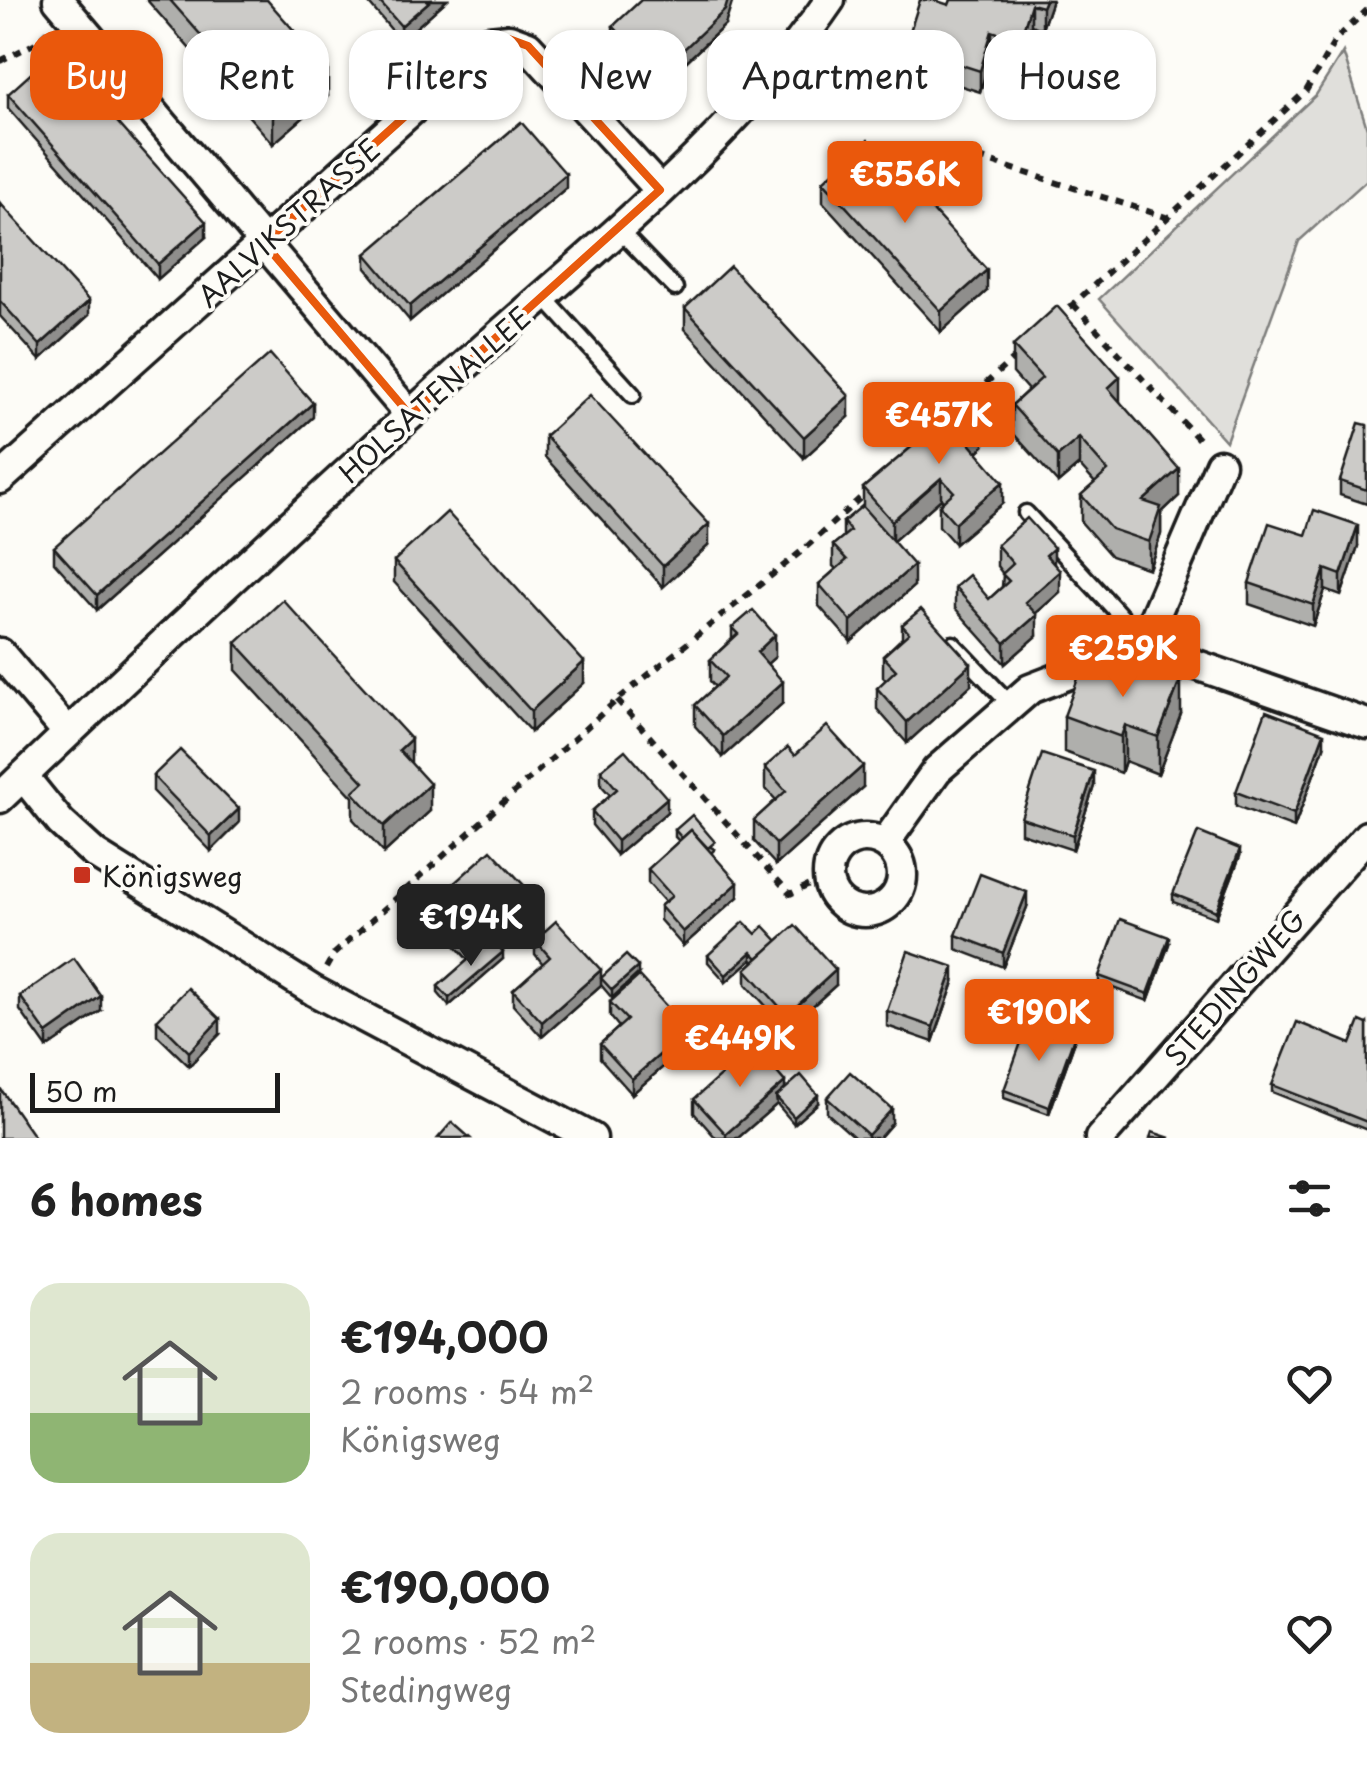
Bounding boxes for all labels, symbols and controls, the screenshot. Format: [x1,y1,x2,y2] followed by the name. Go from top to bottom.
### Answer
[30,30,163,120] chip: Buy
[183,30,329,120] chip: Rent
[349,30,523,120] chip: Filters
[543,30,687,120] chip: New
[707,30,964,120] chip: Apartment
[984,30,1156,120] chip: House
[187,128,389,316] street label: AALVIKSTRASSE
[835,141,975,226] pin: €556K
[849,149,961,197] text: €556K
[328,296,540,492] street label: HOLSATENALLEE
[869,382,1009,467] pin: €457K
[885,390,993,438] text: €457K
[1053,615,1193,700] pin: €259K
[1068,623,1178,671] text: €259K
[102,854,243,897] place label: Königsweg
[71,864,93,886] marker: Königsweg
[401,884,541,969] pin: €194K
[419,892,523,940] text: €194K
[1153,899,1315,1075] street label: STEDINGWEG
[969,979,1109,1064] pin: €190K
[987,987,1091,1035] text: €190K
[670,1005,810,1090] pin: €449K
[684,1013,796,1061] text: €449K
[30,1068,280,1112] scale bar
[45,1069,118,1112] text: 50 m
[30,1167,203,1230] text: 6 homes
[1282,1171,1337,1226] icon: filters
[340,1304,549,1367] text: €194,000
[110,1323,230,1443] icon: home
[1282,1356,1337,1411] icon: heart
[340,1367,594,1415] text: 2 rooms · 54 m²
[340,1415,501,1463] text: Königsweg
[340,1554,550,1617] text: €190,000
[110,1573,230,1693] icon: home
[1282,1606,1337,1661] icon: heart
[340,1617,596,1665] text: 2 rooms · 52 m²
[340,1665,512,1713] text: Stedingweg

